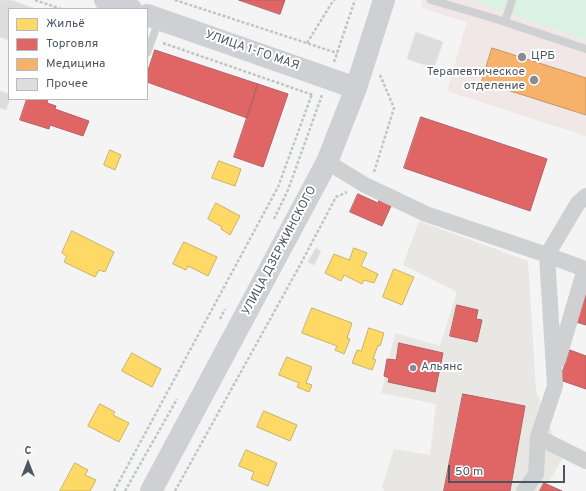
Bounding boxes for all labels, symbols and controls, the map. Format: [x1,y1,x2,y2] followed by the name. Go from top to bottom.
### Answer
[8,8,148,100] legend
[46,16,85,32] text: Жильё
[203,28,301,74] street label: УЛИЦА 1-ГО МАЯ
[46,36,98,52] text: Торговля
[531,50,555,64] place label: ЦРБ
[516,51,528,63] marker: ЦРБ
[46,56,105,72] text: Медицина
[427,66,525,94] place label: Терапевтическое отделение
[528,74,540,86] marker: Терапевтическое отделение
[46,76,88,92] text: Прочее
[240,184,320,318] street label: УЛИЦА ДЗЕРЖИНСКОГО
[421,361,463,375] place label: Альянс
[408,363,418,373] marker: Альянс
[8,443,48,483] north arrow
[24,444,32,458] text: С
[450,457,567,483] scale bar
[455,464,483,480] text: 50 m

